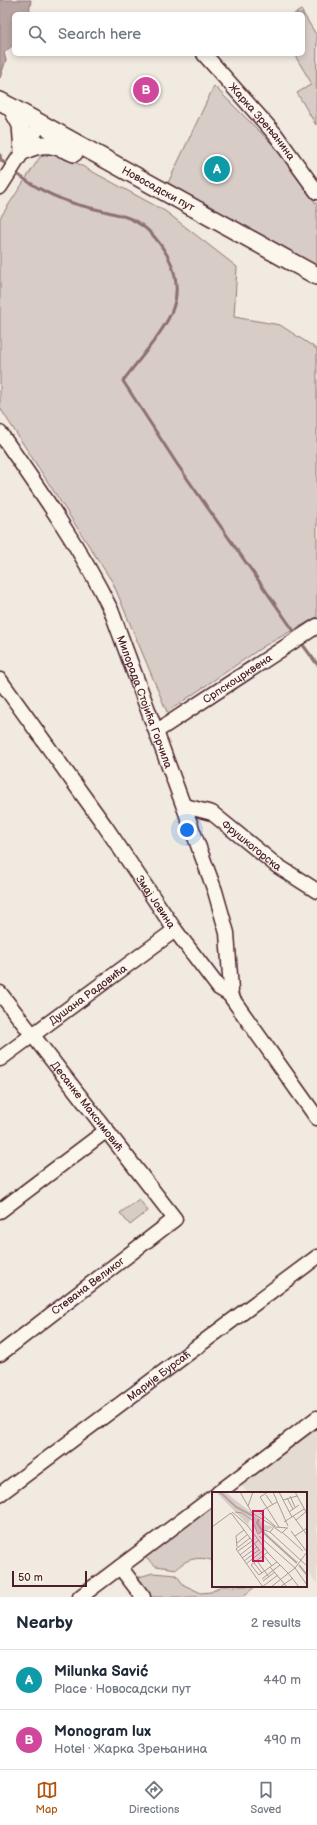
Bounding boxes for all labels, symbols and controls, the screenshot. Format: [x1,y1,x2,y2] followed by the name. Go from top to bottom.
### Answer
[12,12,305,56] search box
[26,23,48,45] icon: search
[58,25,141,44] text: Search here
[133,75,159,105] pin: B
[226,80,298,163] street label: Жарка Зрењанина
[204,154,230,184] pin: A
[120,163,197,214] street label: Новосадски пут
[114,634,176,770] street label: Милорада Стојића Горчила
[200,651,275,706] street label: Српскоцрквена
[219,817,284,874] street label: Фрушкогорска
[177,820,197,840] your location
[133,873,179,931] street label: Змај Јовина
[46,961,130,1027] street label: Душана Радовића
[49,1058,127,1154] street label: Десанке Максимовић
[49,1254,128,1318] street label: Стевана Великог
[124,1347,193,1403] street label: Марије Бурсаћ
[212,1492,307,1587] inset map
[12,1569,87,1588] scale bar
[18,1571,43,1584] text: 50 m
[16,1613,73,1633] text: Nearby
[251,1615,301,1631] text: 2 results
[54,1662,148,1681] text: Milunka Savić
[25,1672,33,1688] text: A
[263,1672,301,1688] text: 440 m
[54,1681,191,1697] text: Place · Новосадски пут
[54,1722,151,1741] text: Monogram lux
[24,1732,34,1748] text: B
[264,1732,301,1748] text: 490 m
[54,1741,207,1757] text: Hotel · Жарка Зрењанина
[36,1779,58,1816] tab: Map
[129,1779,179,1816] tab: Directions
[251,1779,281,1816] tab: Saved

